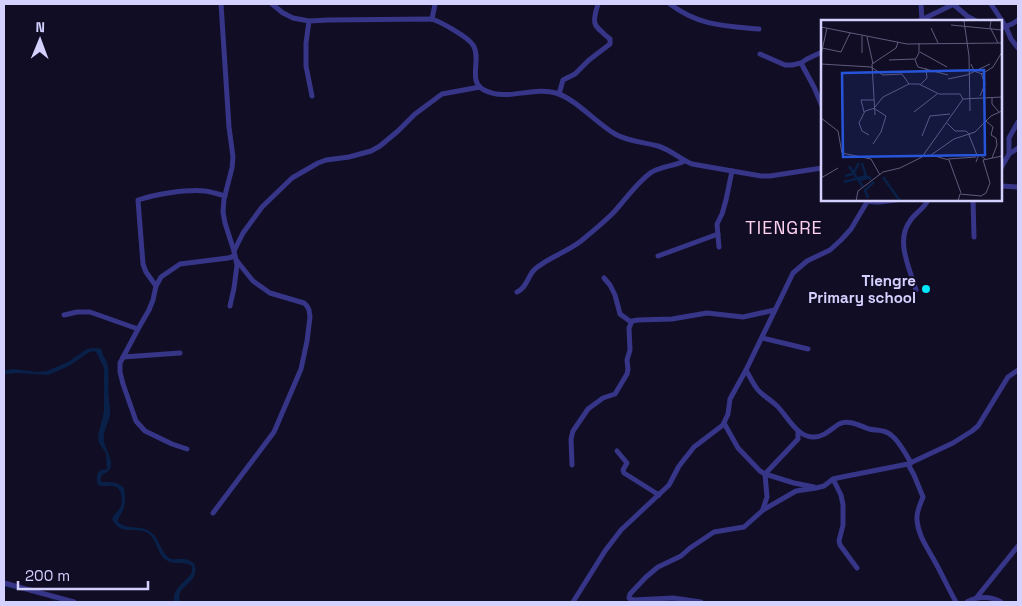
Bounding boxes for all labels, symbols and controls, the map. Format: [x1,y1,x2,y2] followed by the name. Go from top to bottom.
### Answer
[15,15,65,65] north arrow
[35,18,45,36] text: N
[821,20,1002,201] inset map
[745,216,823,239] district label: TIENGRE
[808,271,916,307] place label: Tiengre Primary school
[920,283,932,295] marker: Tiengre Primary school
[18,558,148,590] scale bar
[25,566,70,585] text: 200 m

